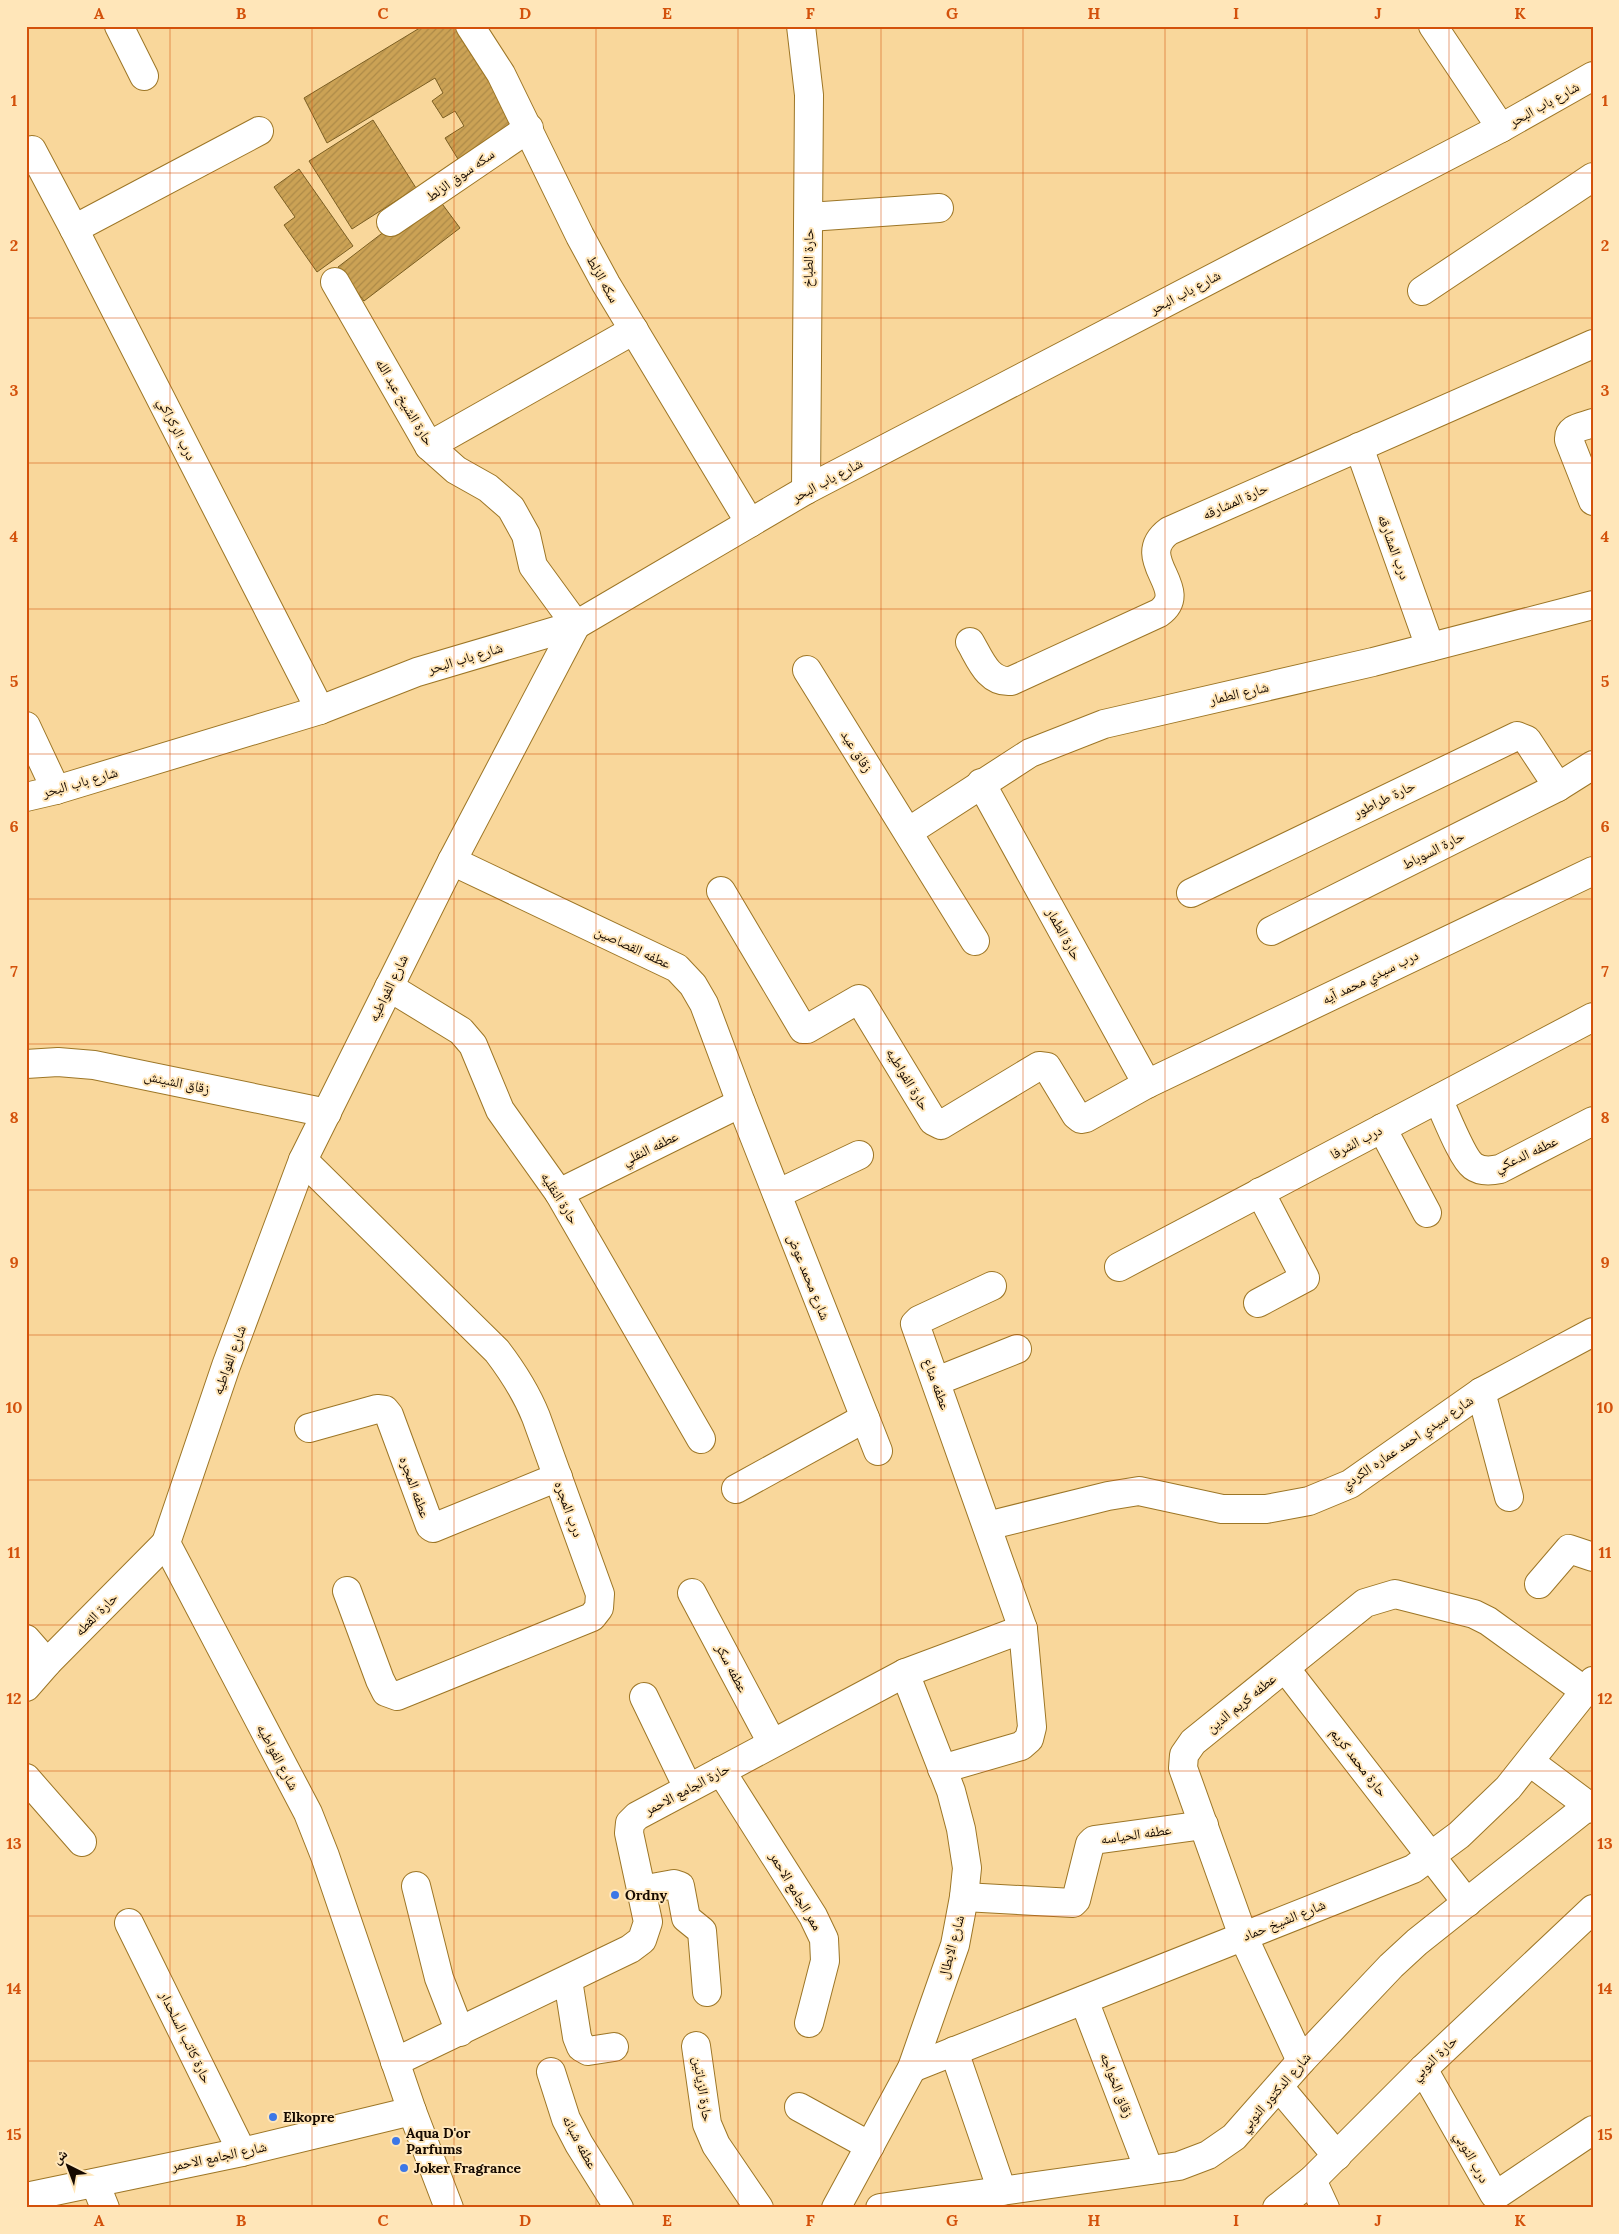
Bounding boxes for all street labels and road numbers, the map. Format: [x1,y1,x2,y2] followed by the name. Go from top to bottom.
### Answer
[1505,77,1583,132] street label: شارع باب البحر
[422,145,498,205] street label: سكه سوق الزلط
[798,228,819,288] street label: حارة الطباخ
[583,252,623,306] street label: سكه الزلط
[1146,266,1224,320] street label: شارع باب البحر
[371,355,438,449] street label: حارة الشيخ عبد الله
[151,395,201,465] street label: درب الركراكي
[788,454,866,508] street label: شارع باب البحر
[1199,479,1271,523] street label: حارة المشارقه
[1374,512,1414,582] street label: درب المشارقه
[424,638,505,679] street label: شارع باب البحر
[1207,677,1271,710] street label: شارع الطمار
[837,727,877,775] street label: زقاق عيد
[39,763,120,803] street label: شارع باب البحر
[1349,776,1418,822] street label: حارة طراطور
[1399,827,1467,873] street label: حارة السوباط
[1042,904,1086,963] street label: حارة الطمار
[592,922,674,972] street label: عطفه القصاصين
[1319,946,1423,1010] street label: درب سيدي محمد آيه
[364,951,413,1025] street label: شارع الفواطيه
[882,1045,934,1113] street label: حارة الفواطيه
[143,1066,211,1098] street label: زقاق الشينش
[1327,1121,1385,1163] street label: درب الشرفا
[619,1127,682,1172] street label: عطفه النقلي
[1492,1132,1561,1179] street label: عطفه الدعكي
[537,1169,583,1227] street label: حارة النقليه
[783,1231,834,1323] street label: شارع محمد عوض
[208,1323,251,1397] street label: شارع الفواطيه
[918,1356,955,1413] street label: عطفه مناع
[1337,1391,1478,1495] street label: شارع سيدي احمد عماره الكردي
[396,1454,434,1520] street label: عطفه المجره
[551,1478,588,1540] street label: درب المجره
[71,1588,122,1639] street label: حارة القطه
[711,1640,752,1695] street label: عطفه سكر
[1202,1669,1280,1737] street label: عطفه كريم الدين
[252,1721,303,1794] street label: شارع الفواطيه
[1326,1724,1392,1801] street label: حارة محمد كريم
[640,1759,733,1820] street label: حارة الجامع الاحمر
[1100,1820,1172,1848] street label: عطفه الحياسه
[764,1848,826,1934] street label: ممر الجامع الاحمر
[1240,1895,1329,1946] street label: شارع الشيخ حماد
[934,1913,969,1981] street label: شارع الابطال
[156,1987,216,2086] street label: حارة كاتب السلحدار
[1407,2031,1463,2086] street label: حارة النوبي
[1235,2048,1317,2137] street label: شارع الدكتور النوبي
[1096,2050,1138,2120] street label: زقاق الخواجه
[689,2055,717,2123] street label: حارة الزياتين
[558,2112,602,2172] street label: عطفه شبانه
[1448,2128,1494,2187] street label: درب النوبي
[169,2137,269,2176] street label: شارع الجامع الاحمر

